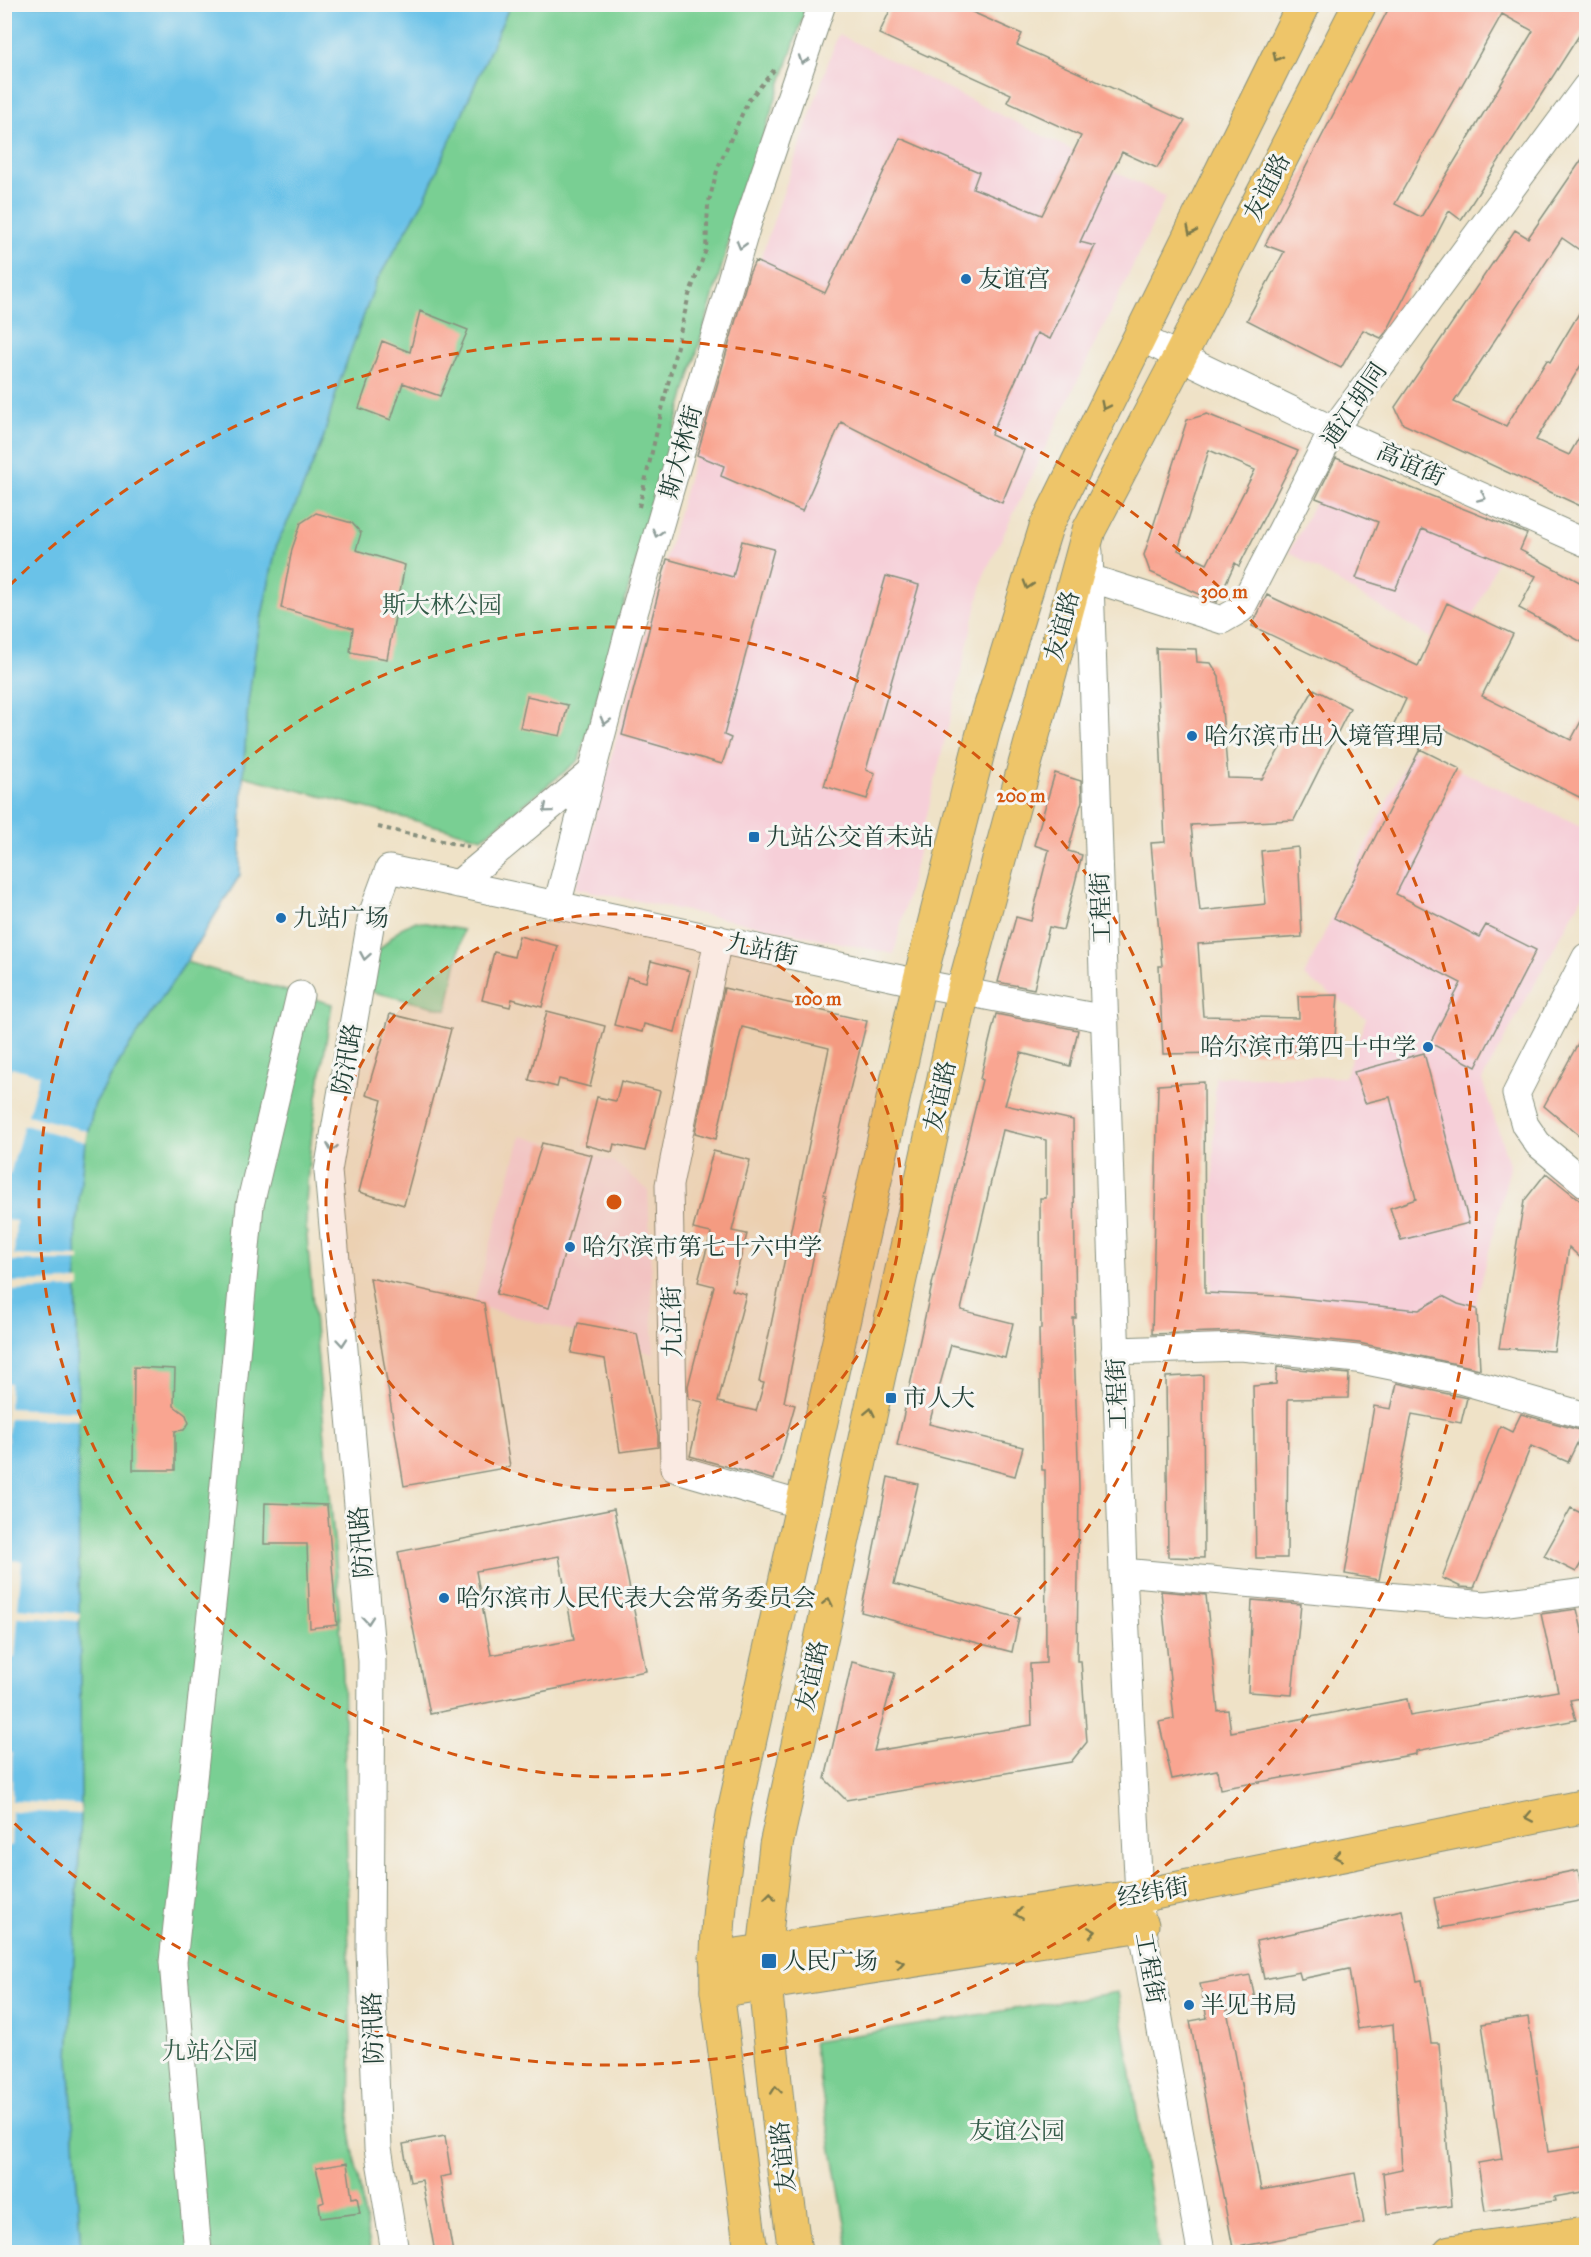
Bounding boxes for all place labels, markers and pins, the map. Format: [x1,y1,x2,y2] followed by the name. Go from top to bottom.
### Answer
[978,264,1050,294] place label: 友谊宫
[959,272,973,286] marker: 友谊宫
[1204,721,1444,751] place label: 哈尔滨市出入境管理局
[1185,729,1199,743] marker: 哈尔滨市出入境管理局
[766,822,934,852] place label: 九站公交首末站
[747,830,761,844] marker: 九站公交首末站
[293,903,389,933] place label: 九站广场
[274,911,288,925] marker: 九站广场
[1200,1032,1416,1062] place label: 哈尔滨市第四十中学
[1421,1040,1435,1054] marker: 哈尔滨市第四十中学
[604,1192,624,1212] centre of rings
[582,1232,822,1262] place label: 哈尔滨市第七十六中学
[563,1240,577,1254] marker: 哈尔滨市第七十六中学
[903,1383,975,1413] place label: 市人大
[884,1391,898,1405] marker: 市人大
[456,1583,816,1613] place label: 哈尔滨市人民代表大会常务委员会
[437,1591,451,1605] marker: 哈尔滨市人民代表大会常务委员会
[782,1946,878,1976] place label: 人民广场
[760,1952,778,1970] marker: 人民广场
[1201,1990,1297,2020] place label: 半见书局
[1182,1998,1196,2012] marker: 半见书局

